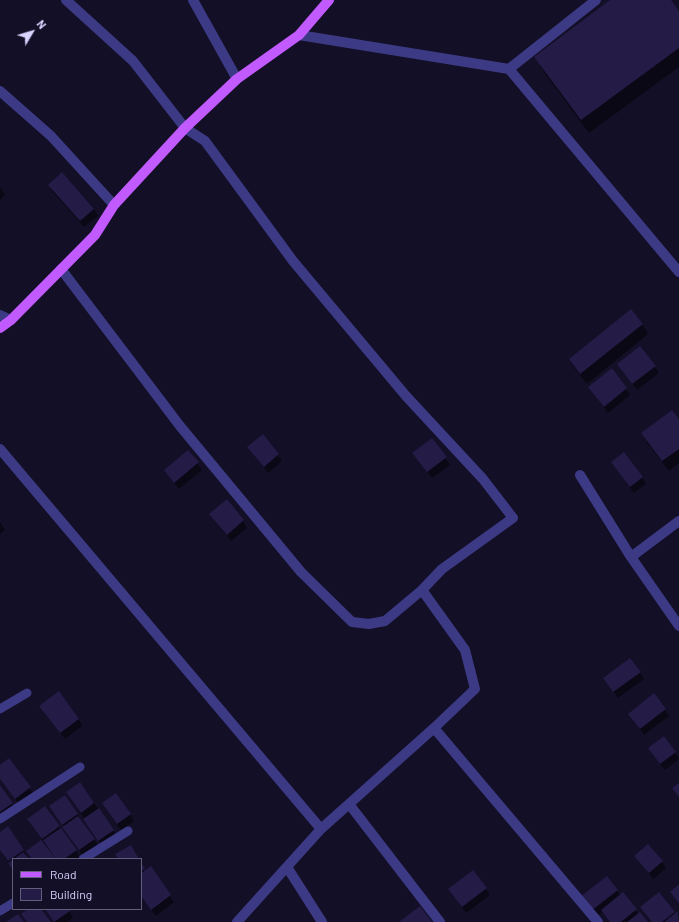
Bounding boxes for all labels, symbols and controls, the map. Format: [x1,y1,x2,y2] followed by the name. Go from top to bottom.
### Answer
[12,12,52,52] north arrow
[34,17,49,31] text: N
[12,858,142,910] legend
[50,867,77,881] text: Road
[50,887,92,901] text: Building

